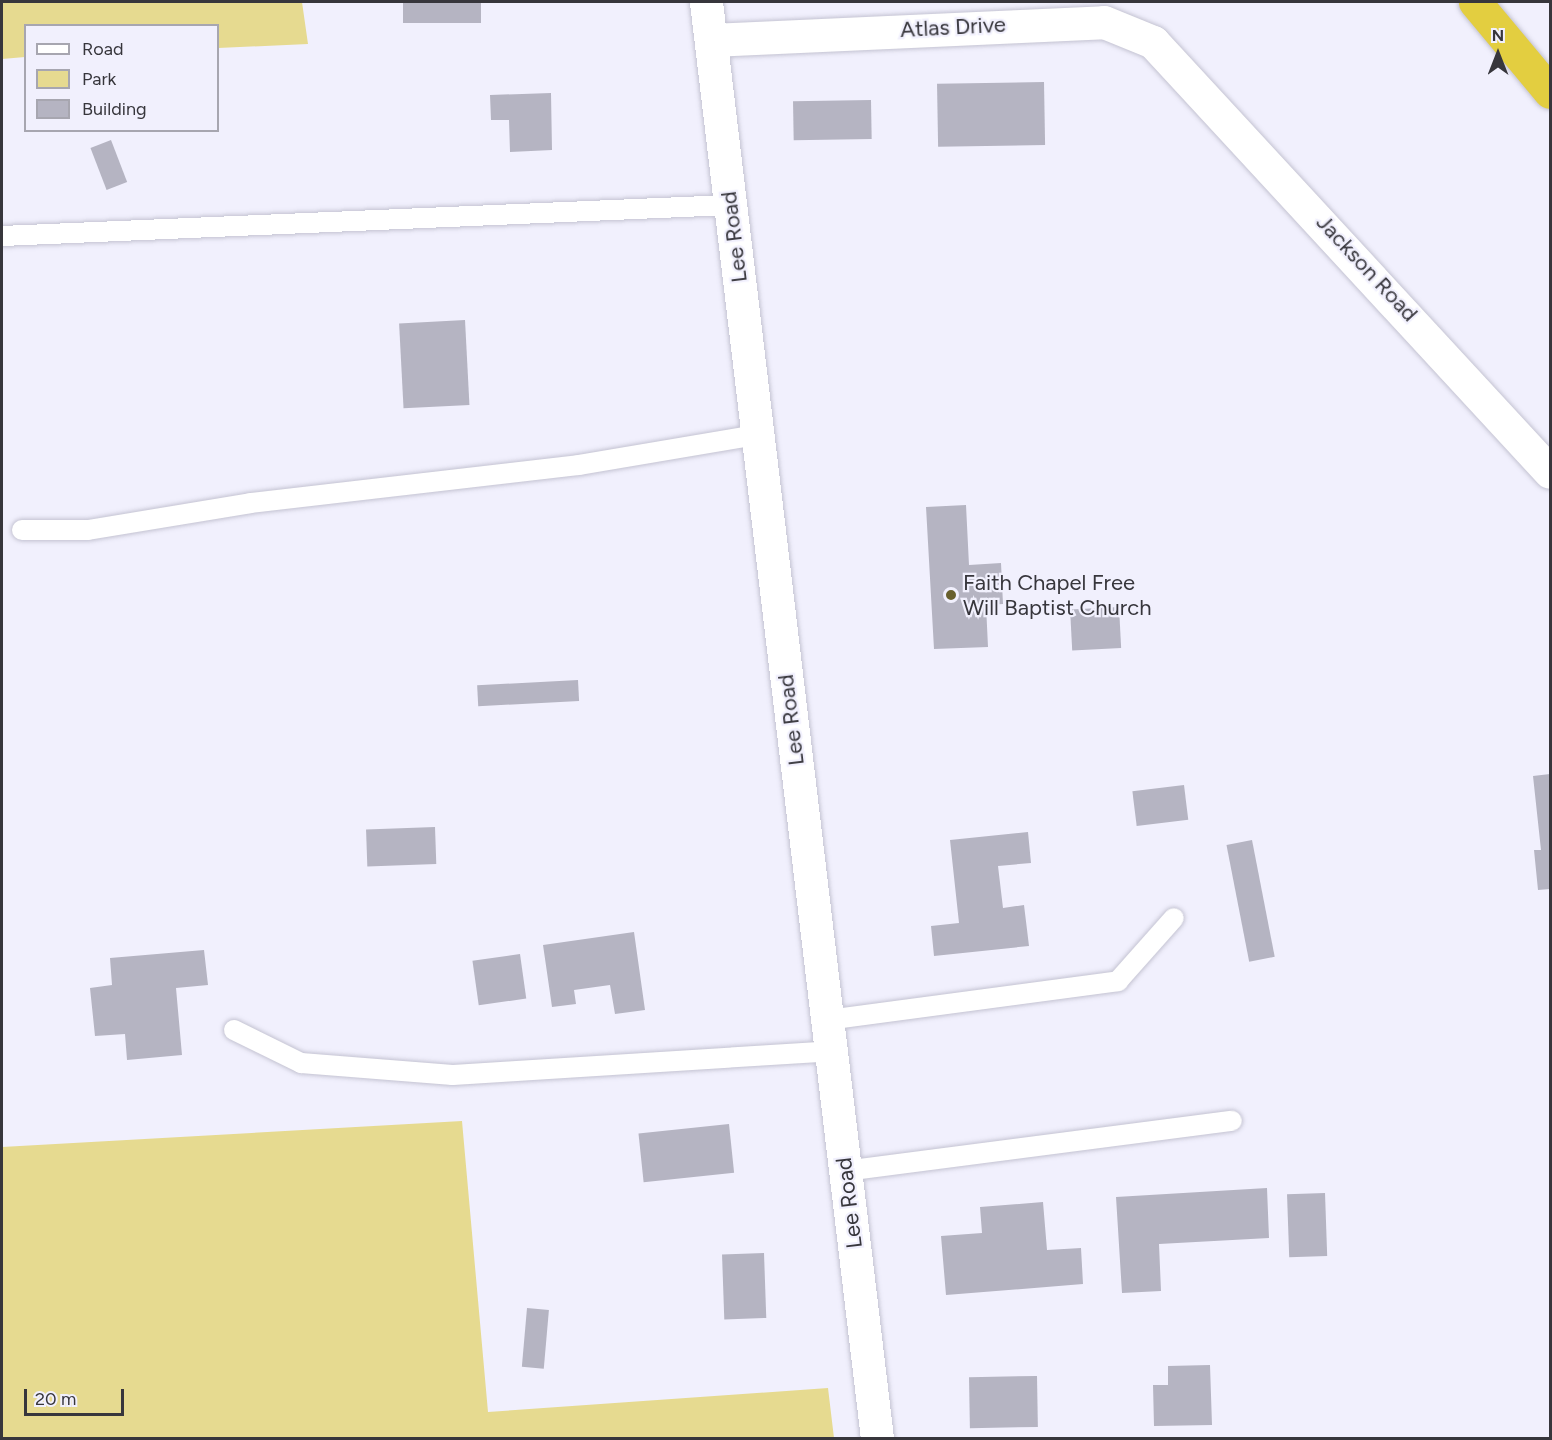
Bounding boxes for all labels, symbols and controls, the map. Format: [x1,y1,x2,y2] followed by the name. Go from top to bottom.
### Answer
[899,11,1007,43] street label: Atlas Drive
[24,24,219,132] legend
[1468,24,1528,84] north arrow
[1492,26,1504,45] text: N
[82,38,123,60] text: Road
[82,68,116,90] text: Park
[82,98,147,120] text: Building
[715,190,753,284] street label: Lee Road
[1311,209,1423,327] street label: Jackson Road
[963,569,1151,620] place label: Faith Chapel Free Will Baptist Church
[944,588,958,602] marker: Faith Chapel Free Will Baptist Church
[772,673,810,767] street label: Lee Road
[830,1156,868,1250] street label: Lee Road
[27,1377,128,1415] scale bar
[35,1388,76,1410] text: 20 m

